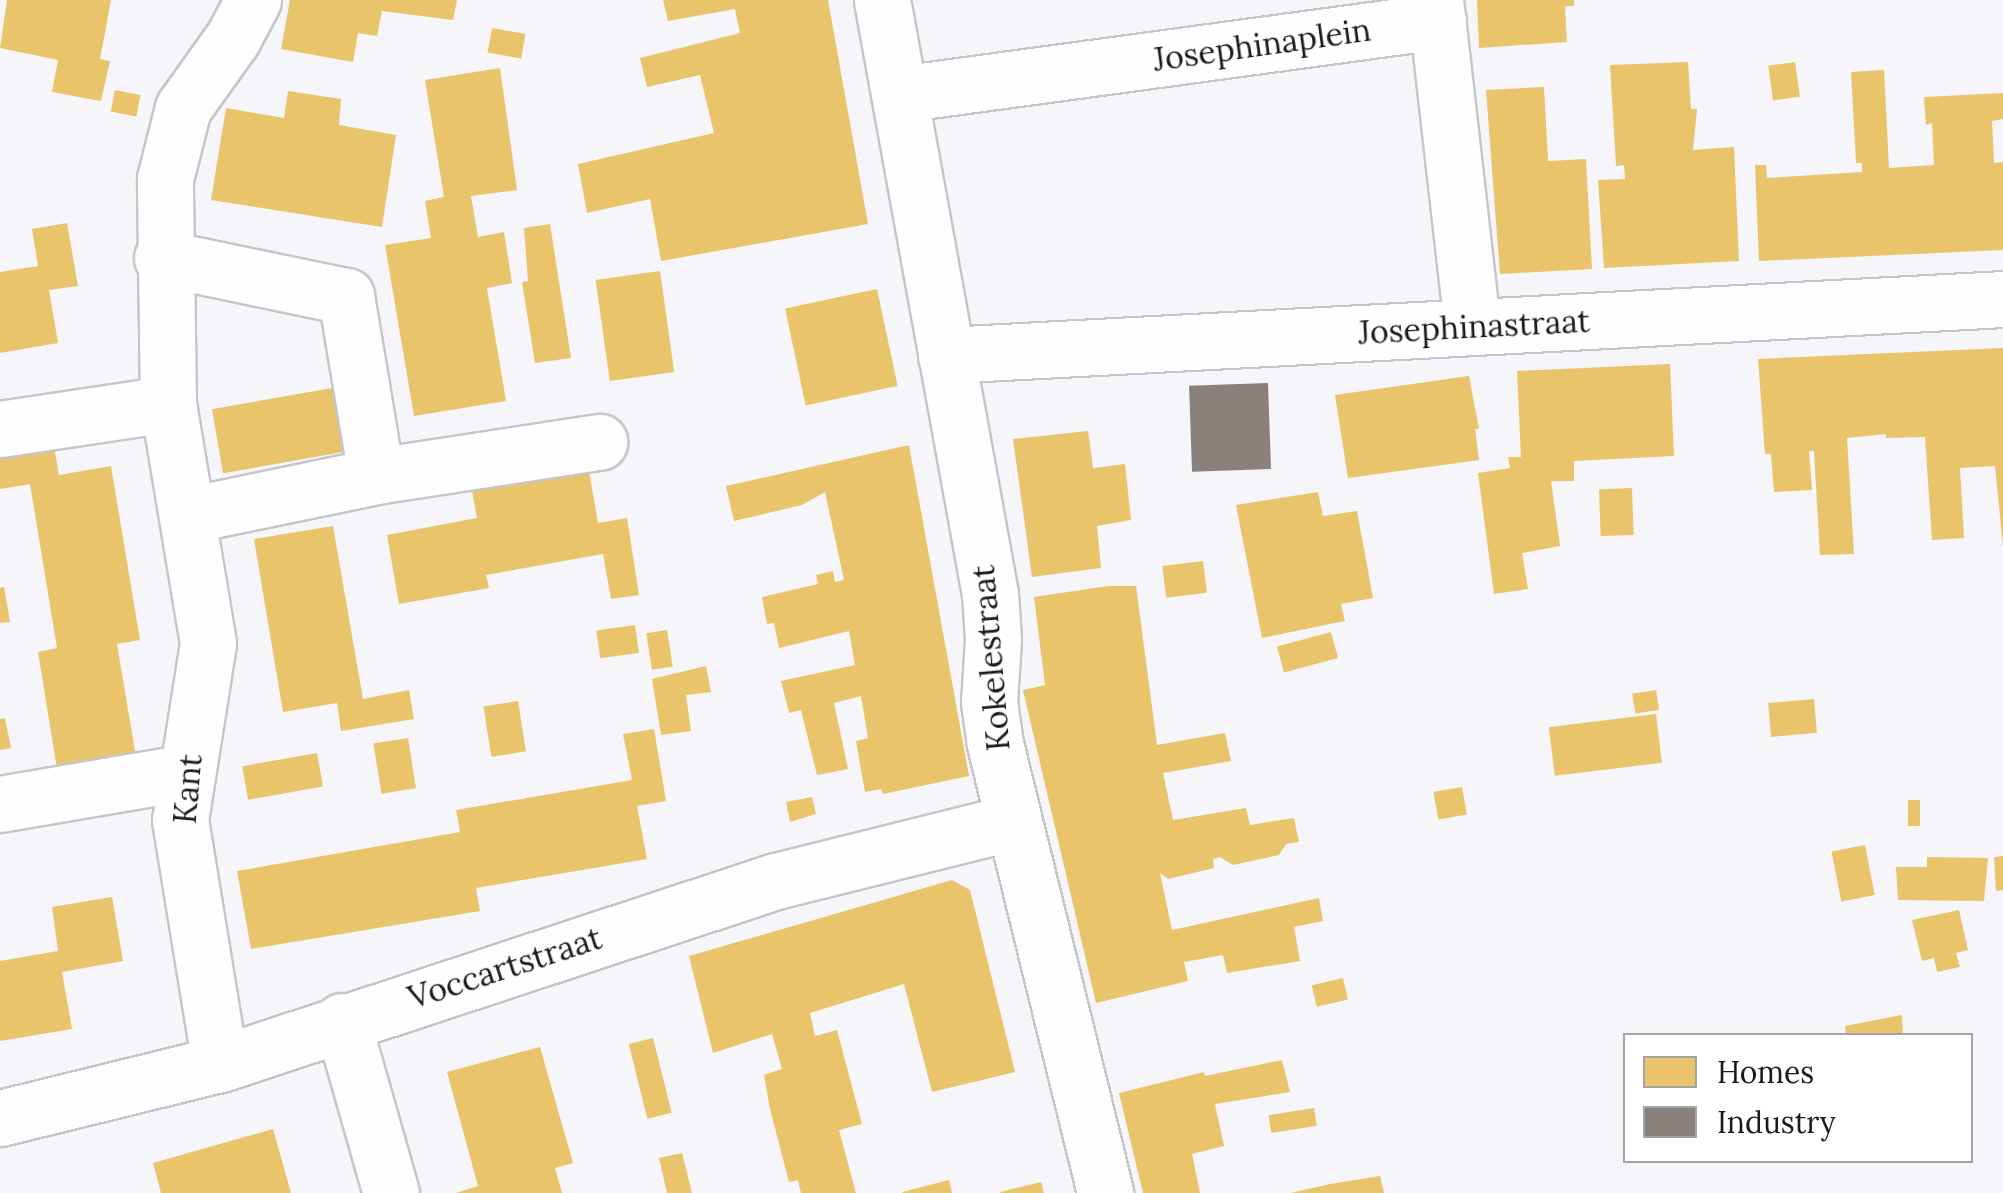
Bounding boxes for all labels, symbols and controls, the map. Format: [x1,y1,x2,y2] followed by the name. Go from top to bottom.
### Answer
[1151,11,1373,79] street label: Josephinaplein
[1357,302,1591,352] street label: Josephinastraat
[964,563,1018,753] street label: Kokelestraat
[166,753,210,825] street label: Kant
[403,919,607,1017] street label: Voccartstraat
[1623,1033,1973,1163] legend
[1717,1053,1814,1091] text: Homes
[1717,1103,1836,1141] text: Industry

